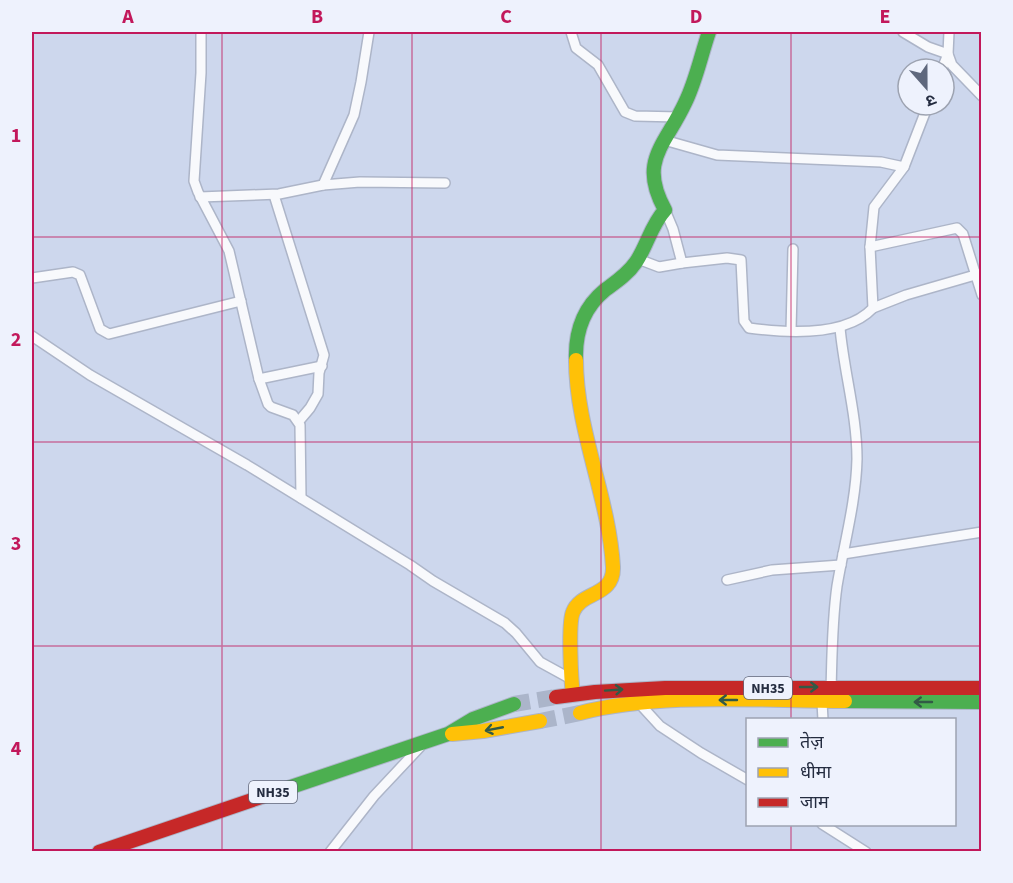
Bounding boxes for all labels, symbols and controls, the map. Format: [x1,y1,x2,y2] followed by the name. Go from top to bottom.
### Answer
[121,3,134,31] text: A
[311,3,323,31] text: B
[500,3,512,31] text: C
[690,3,702,31] text: D
[880,3,890,31] text: E
[896,57,956,117] north arrow
[922,88,939,112] text: उ
[11,122,21,150] text: 1
[11,326,21,354] text: 2
[11,530,21,558] text: 3
[744,677,792,699] road number: NH35
[798,682,818,693] one-way arrow
[603,684,623,695] one-way arrow
[719,694,739,706] one-way arrow
[914,696,934,708] one-way arrow
[746,718,956,826] legend
[485,724,504,735] one-way arrow
[800,730,824,755] text: तेज़
[11,735,22,763] text: 4
[800,760,831,785] text: धीमा
[249,781,297,803] road number: NH35
[800,790,830,815] text: जाम

